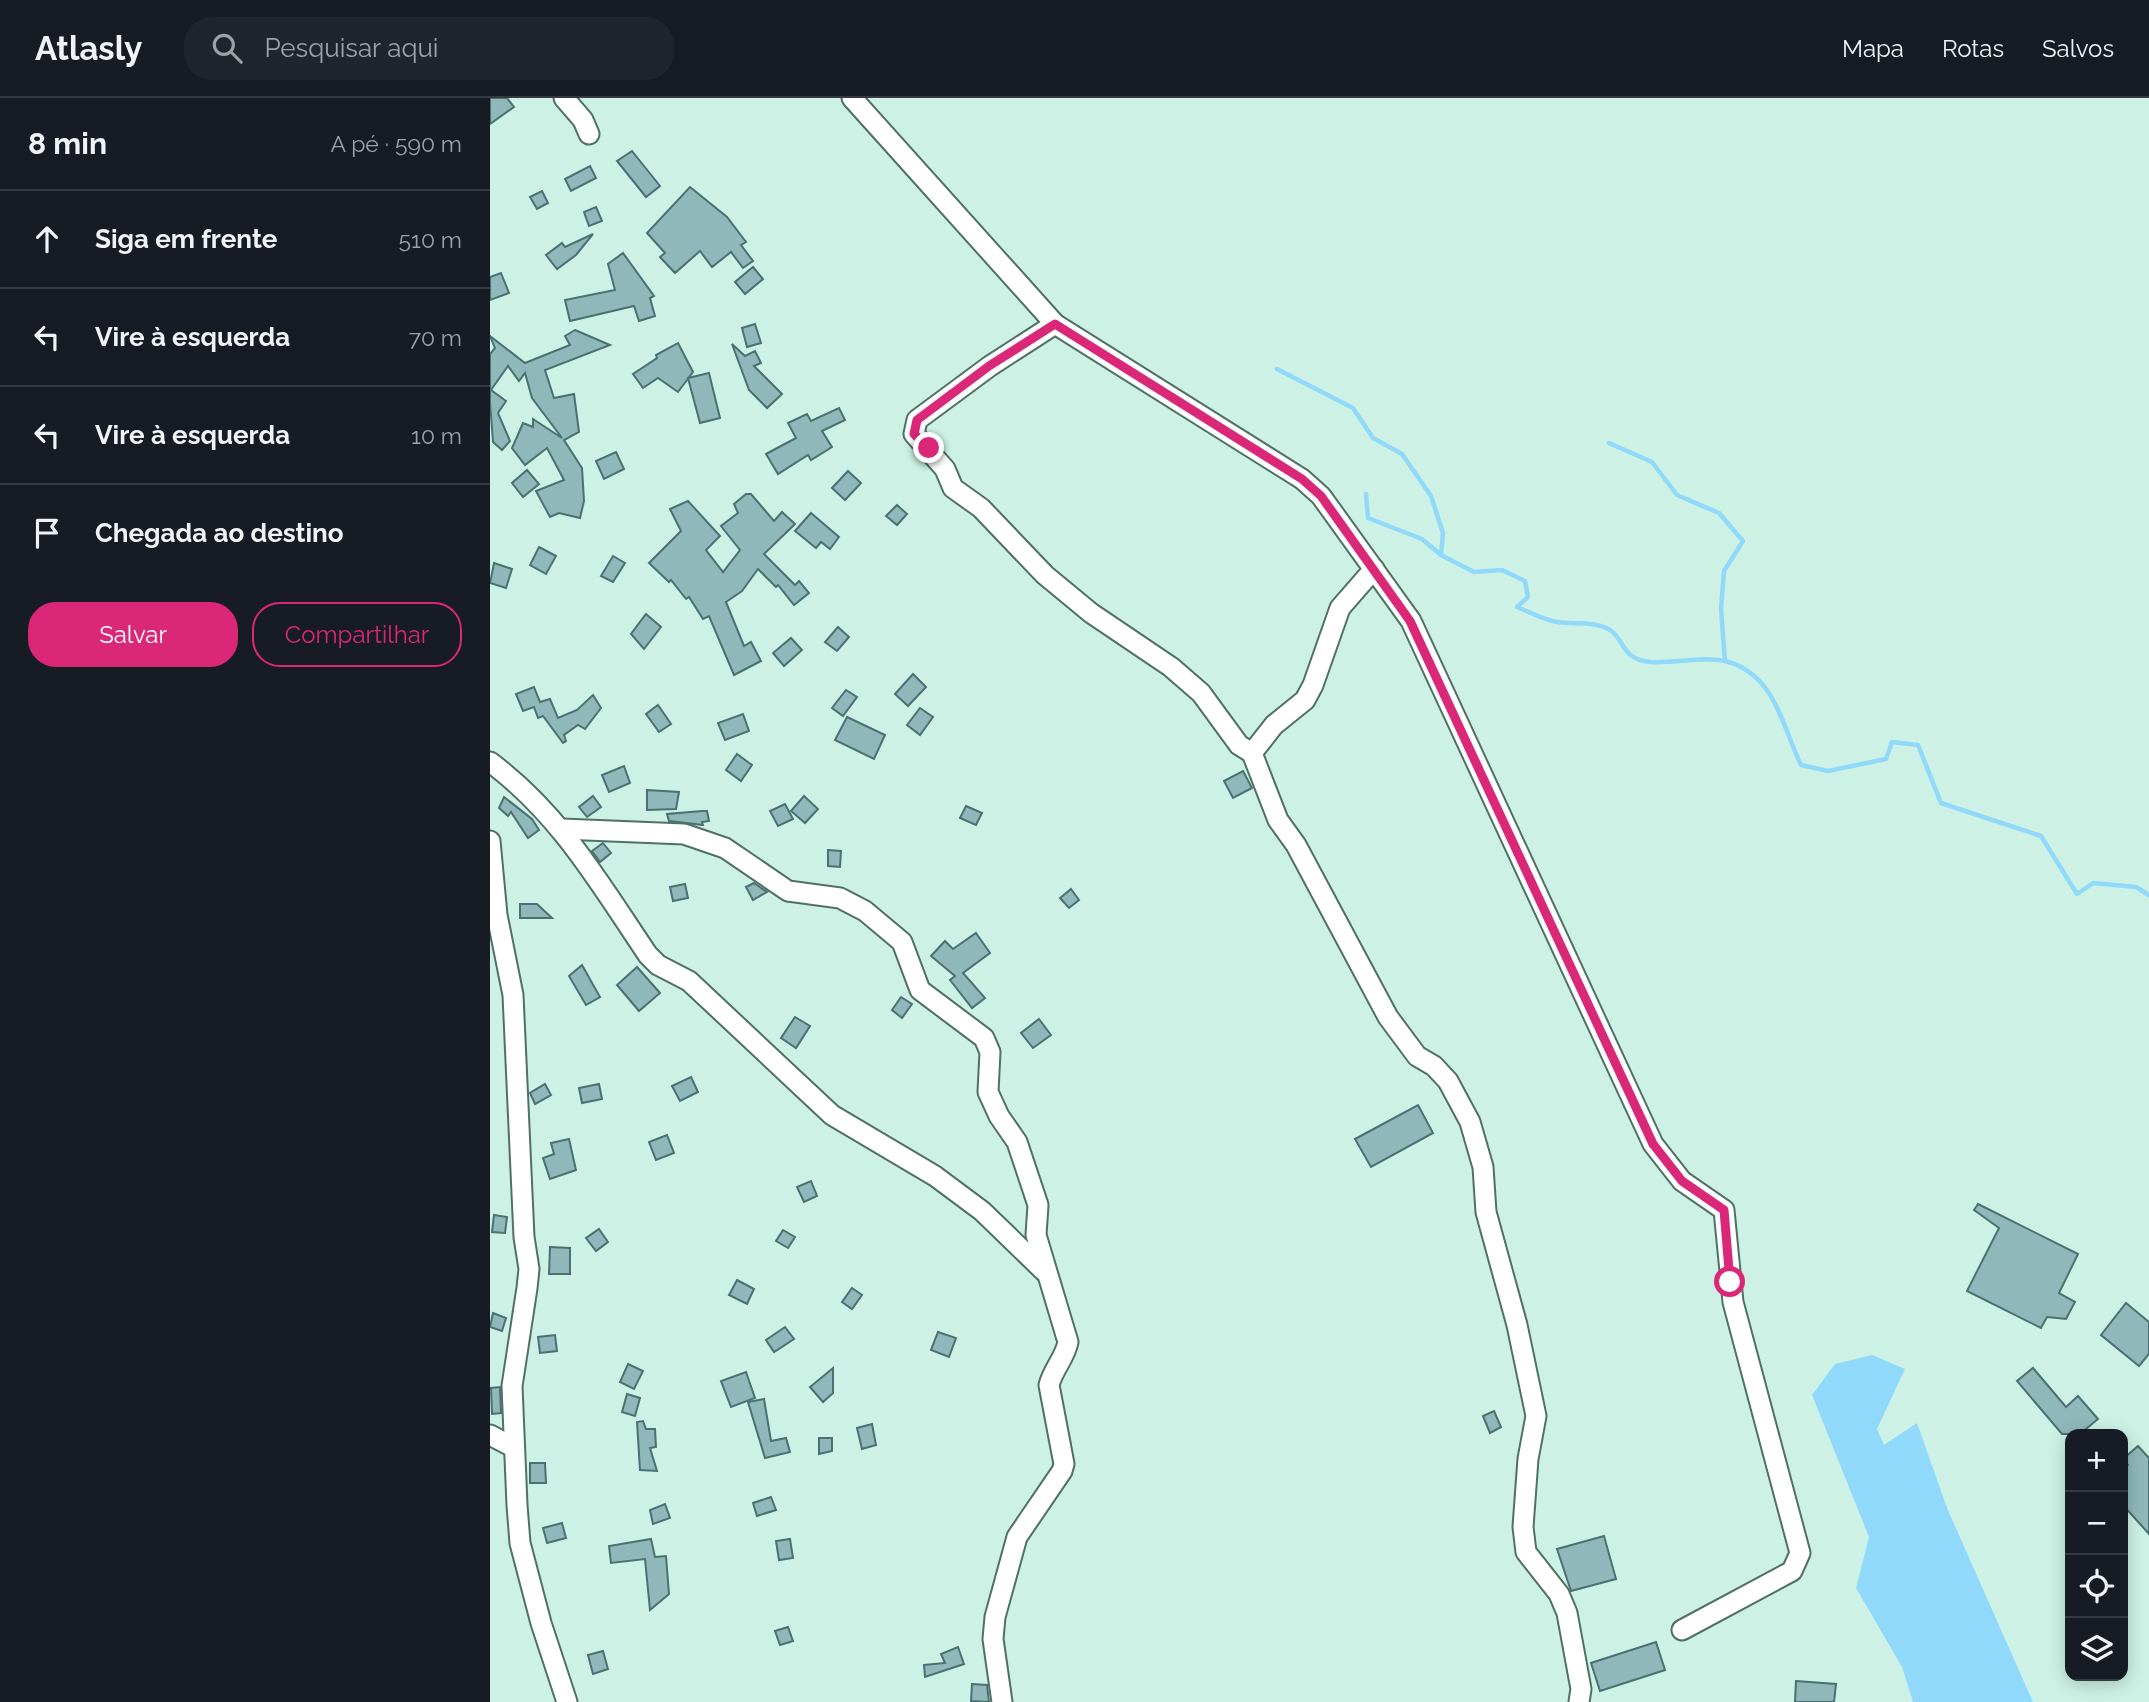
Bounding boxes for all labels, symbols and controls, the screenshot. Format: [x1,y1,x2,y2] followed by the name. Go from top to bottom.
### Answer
[184,17,674,80] search box
[35,29,142,68] text: Atlasly
[208,29,246,67] icon: search
[264,33,439,63] text: Pesquisar aqui
[1842,34,1904,63] text: Mapa
[1942,34,2004,63] text: Rotas
[2042,34,2114,63] text: Salvos
[28,126,107,161] text: 8 min
[330,130,462,157] text: A pé · 590 m
[28,220,66,258] icon: ahead
[95,224,277,254] text: Siga em frente
[399,226,462,253] text: 510 m
[28,318,66,356] icon: left
[95,322,290,352] text: Vire à esquerda
[409,324,462,351] text: 70 m
[28,416,66,454] icon: left
[95,420,290,450] text: Vire à esquerda
[411,422,462,449] text: 10 m
[913,432,944,463] route end
[28,514,66,552] icon: arrive
[95,518,344,548] text: Chegada ao destino
[28,602,238,667] button: Salvar
[252,602,462,667] button: Compartilhar
[1714,1266,1745,1297] route start
[2065,1429,2128,1681] map controls
[2065,1429,2128,1492] button: +
[2065,1492,2128,1555] button: −
[2065,1555,2128,1618] button: locate
[2065,1618,2128,1681] button: layers

